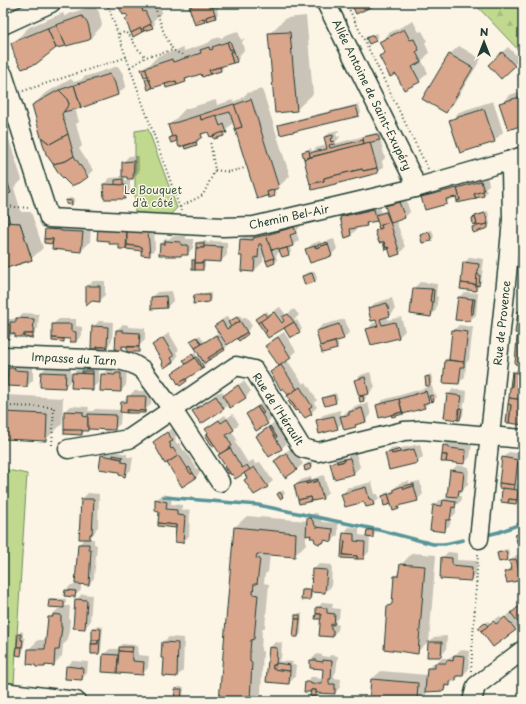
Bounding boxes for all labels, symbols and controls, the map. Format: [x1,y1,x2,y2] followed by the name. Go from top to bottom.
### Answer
[328,16,417,173] street label: Allée Antoine de Saint-Exupéry
[464,22,504,62] north arrow
[480,23,489,40] text: N
[124,181,183,211] park label: Le Bouquet d'à côté
[247,200,330,233] street label: Chemin Bel-Air
[489,280,514,366] street label: Rue de Provence
[31,348,117,369] street label: Impasse du Tarn
[249,369,309,449] street label: Rue de l'Hérault

